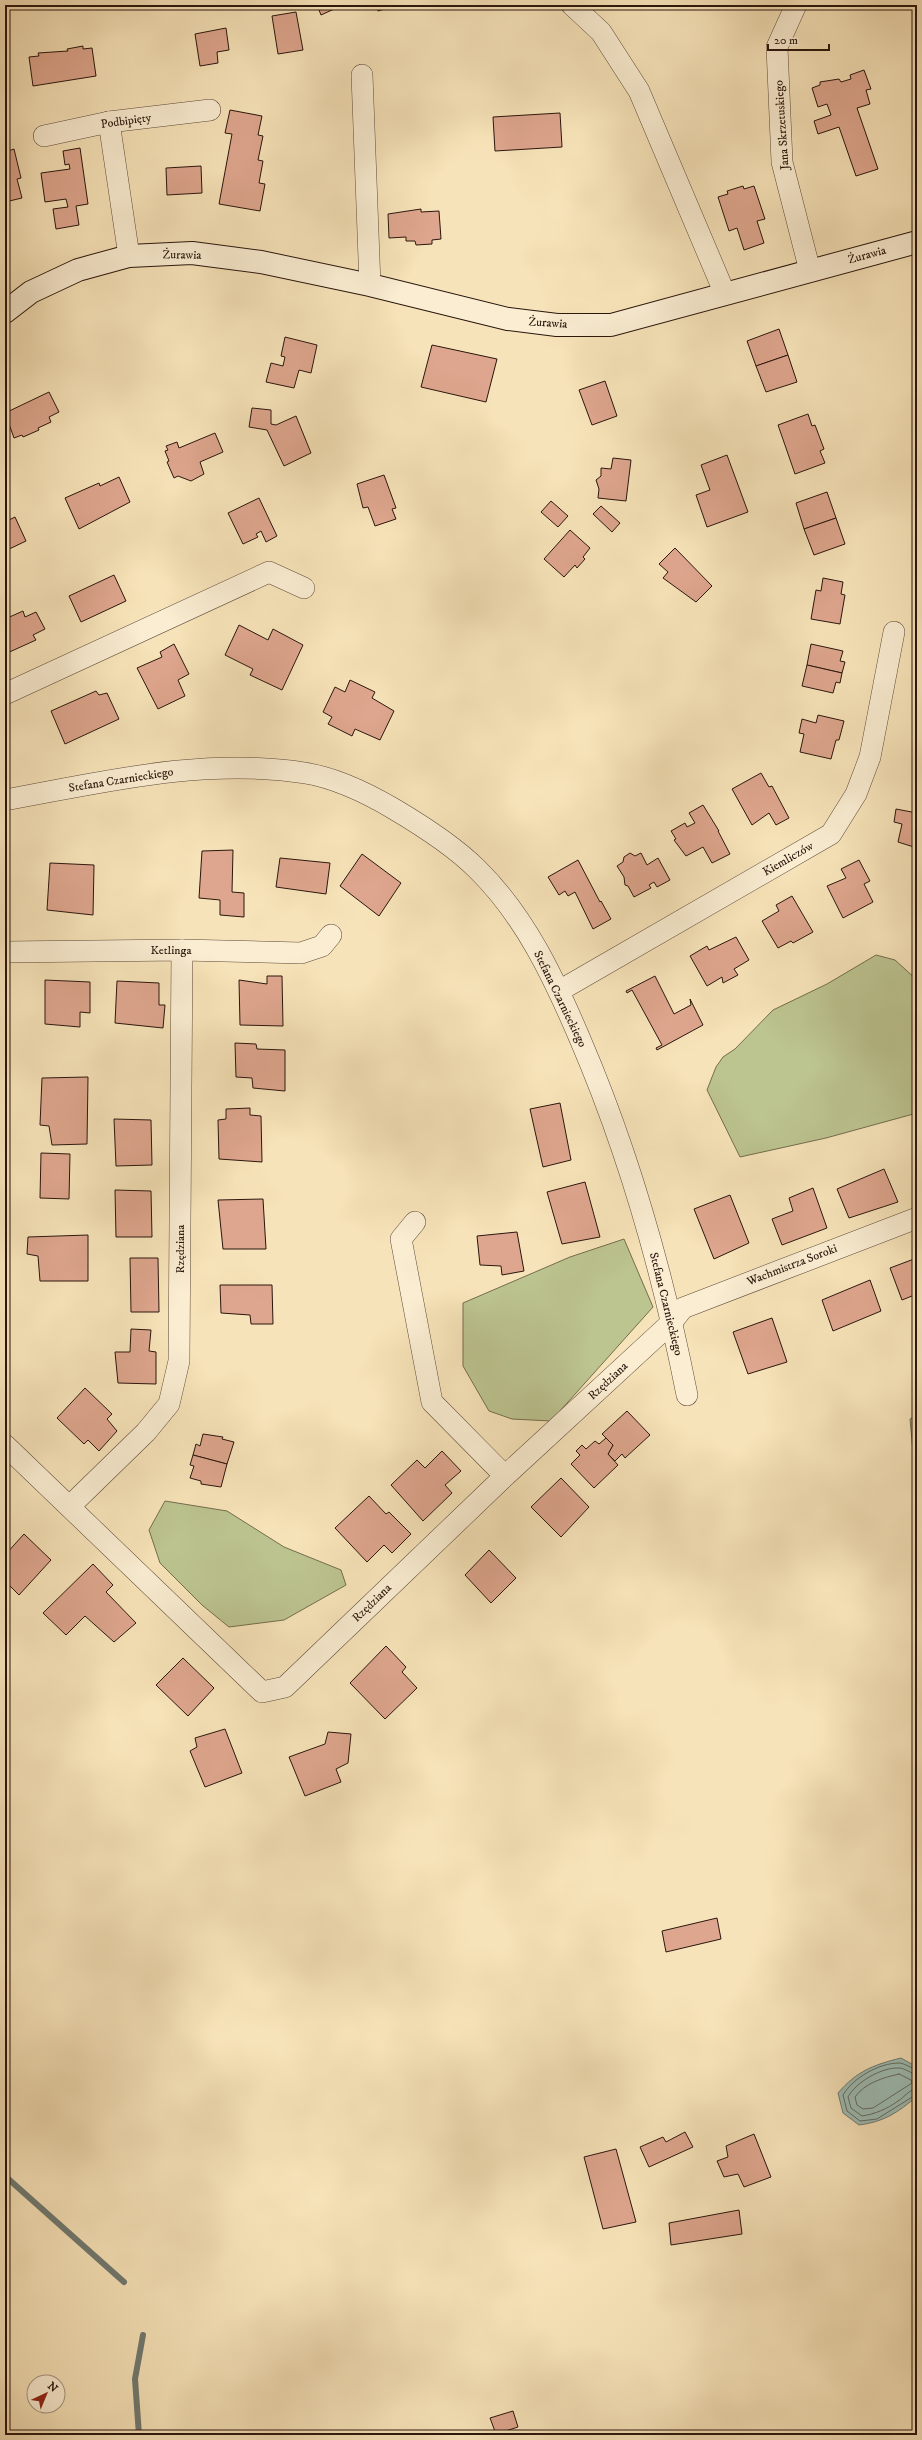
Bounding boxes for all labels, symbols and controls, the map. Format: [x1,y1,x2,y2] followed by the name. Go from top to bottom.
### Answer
[768,26,829,52] scale bar
[774,33,798,48] text: 20 m
[771,80,793,171] street label: Jana Skrzetuskiego
[100,110,153,132] street label: Podbipięty
[846,242,889,267] street label: Żurawia
[162,247,202,263] street label: Żurawia
[528,314,569,332] street label: Żurawia
[68,764,175,796] street label: Stefana Czarnieckiego
[760,838,816,880] street label: Kiemliczów
[150,943,192,958] street label: Ketlinga
[530,948,590,1050] street label: Stefana Czarnieckiego
[173,1224,188,1273] street label: Rzędziana
[744,1241,839,1289] street label: Wachmistrza Soroki
[646,1251,686,1357] street label: Stefana Czarnieckiego
[585,1358,632,1403] street label: Rzędziana
[349,1580,395,1625] street label: Rzędziana
[26,2374,66,2414] north arrow
[44,2379,60,2396] text: N

